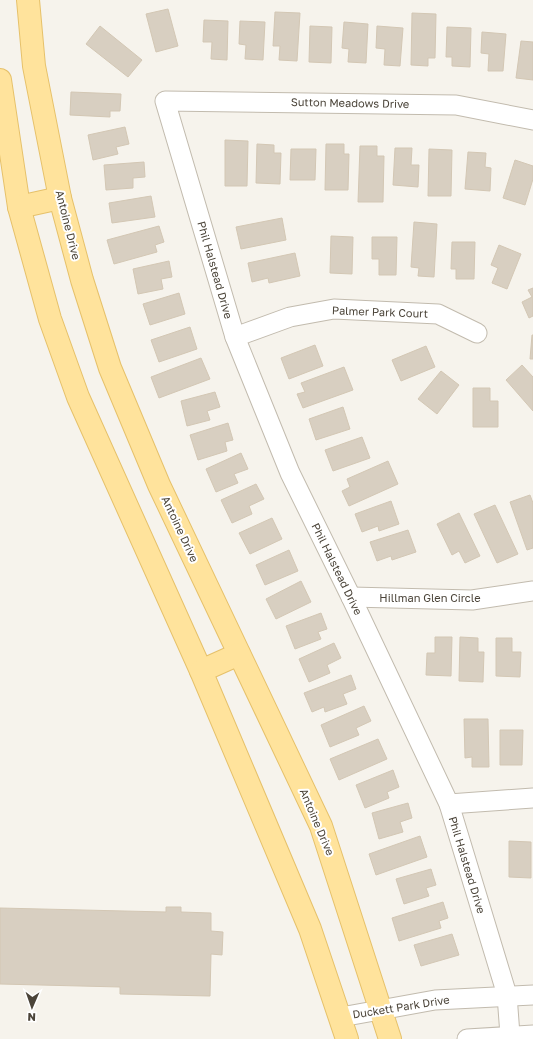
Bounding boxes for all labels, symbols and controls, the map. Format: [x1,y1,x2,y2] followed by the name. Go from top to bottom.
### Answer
[291,95,409,110] street label: Sutton Meadows Drive
[54,189,83,261] street label: Antoine Drive
[195,220,236,320] street label: Phil Halstead Drive
[332,303,428,320] street label: Palmer Park Court
[160,494,201,564] street label: Antoine Drive
[309,521,365,617] street label: Phil Halstead Drive
[379,591,481,604] street label: Hillman Glen Circle
[298,787,337,857] street label: Antoine Drive
[447,815,488,915] street label: Phil Halstead Drive
[12,987,52,1027] north arrow
[352,992,450,1021] street label: Duckett Park Drive
[27,1011,36,1024] text: N

